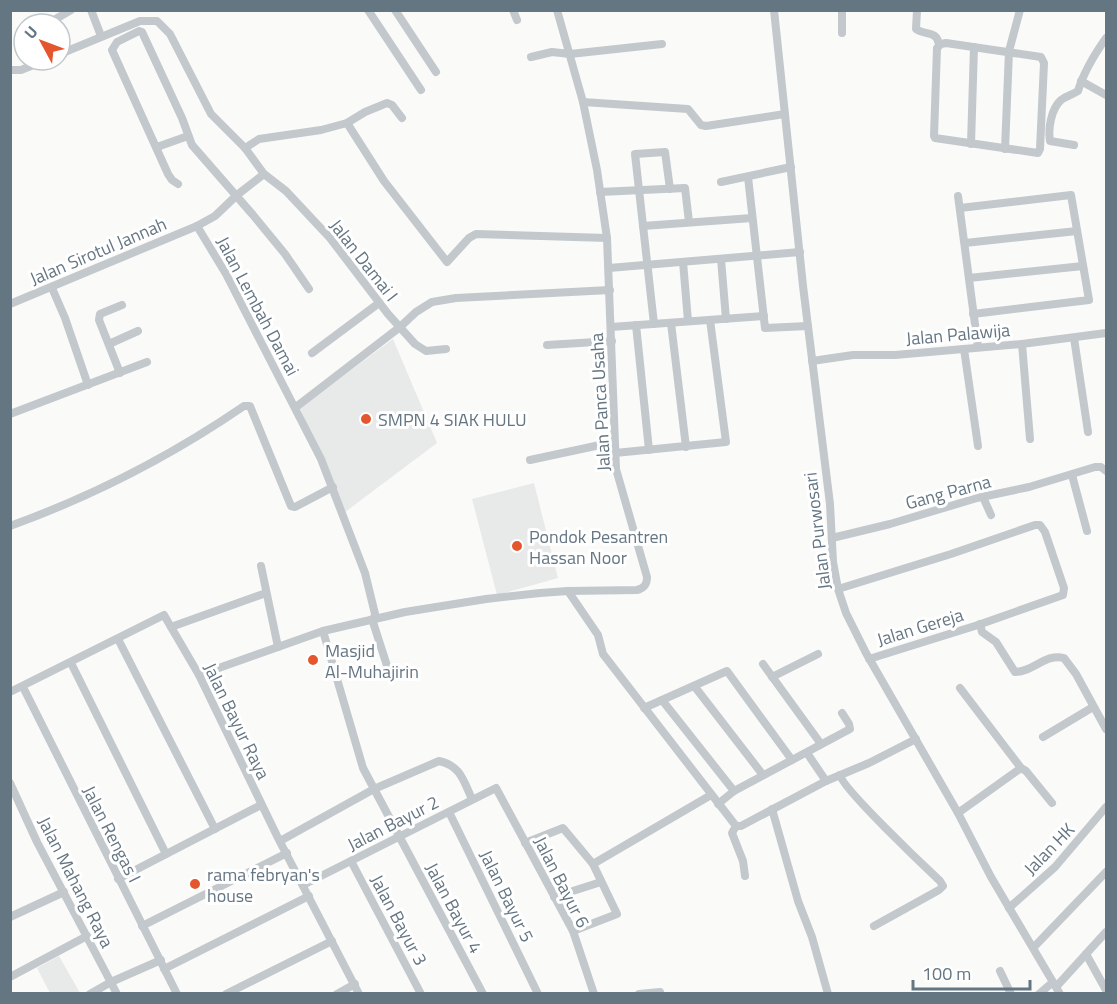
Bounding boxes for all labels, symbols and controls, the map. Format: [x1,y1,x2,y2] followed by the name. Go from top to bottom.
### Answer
[12,12,72,72] north arrow
[18,20,43,44] text: U
[25,210,171,292] street label: Jalan Sirotul Jannah
[323,213,405,307] street label: Jalan Damai I
[210,231,306,381] street label: Jalan Lembah Damai
[905,316,1011,352] street label: Jalan Palawija
[583,332,617,472] street label: Jalan Panca Usaha
[378,406,527,433] place label: SMPN 4 SIAK HULU
[359,412,373,426] marker: SMPN 4 SIAK HULU
[902,468,994,516] street label: Gang Parna
[796,471,838,591] street label: Jalan Purwosari
[529,523,668,571] place label: Pondok Pesantren Hassan Noor
[510,539,524,553] marker: Pondok Pesantren Hassan Noor
[873,601,967,653] street label: Jalan Gereja
[325,637,419,685] place label: Masjid Al-Muhajirin
[306,653,320,667] marker: Masjid Al-Muhajirin
[197,658,277,784] street label: Jalan Bayur Raya
[76,781,148,887] street label: Jalan Rengas I
[343,788,443,858] street label: Jalan Bayur 2
[31,812,121,952] street label: Jalan Mahang Raya
[1017,817,1081,881] street label: Jalan HK
[527,832,597,932] street label: Jalan Bayur 6
[473,845,541,947] street label: Jalan Bayur 5
[419,858,489,958] street label: Jalan Bayur 4
[207,861,320,909] place label: rama febryan's house
[364,870,434,970] street label: Jalan Bayur 3
[188,877,202,891] marker: rama febryan's house
[913,953,1030,991] scale bar
[922,960,971,987] text: 100 m

